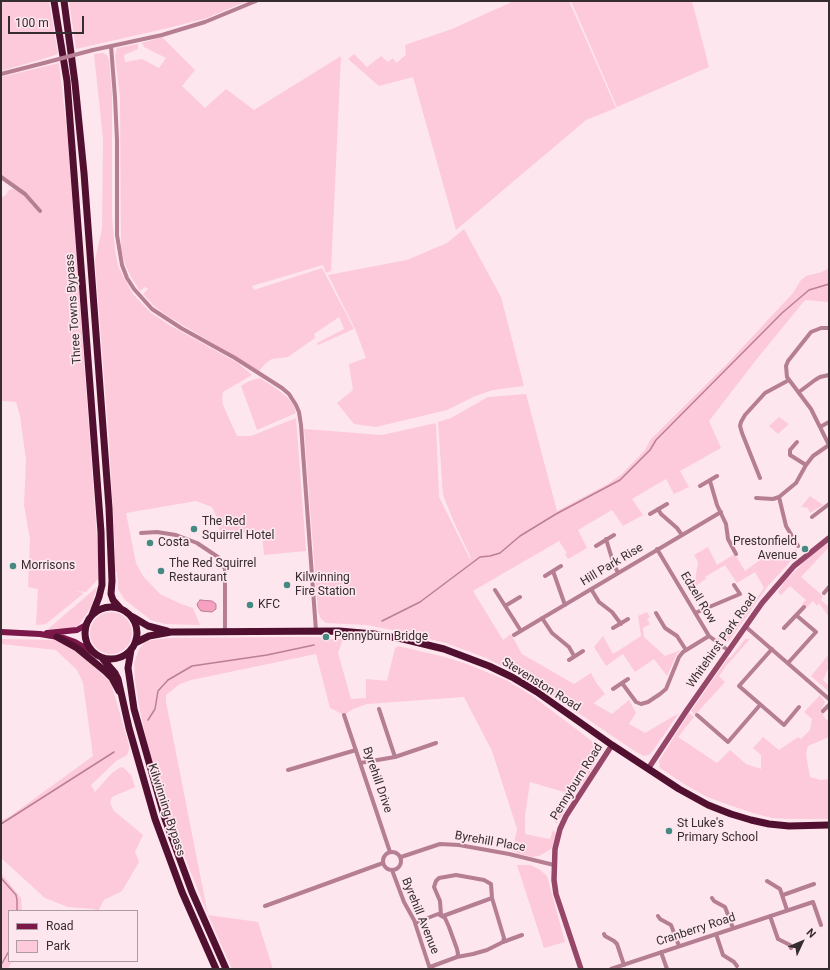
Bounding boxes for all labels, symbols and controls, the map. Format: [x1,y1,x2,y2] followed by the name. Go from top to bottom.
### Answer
[10,8,86,34] scale bar
[15,16,49,30] text: 100 m
[63,253,85,365] street label: Three Towns Bypass
[202,515,274,543] place label: The Red Squirrel Hotel
[189,524,199,534] marker: The Red Squirrel Hotel
[733,535,797,563] place label: Prestonfield Avenue
[158,536,189,550] place label: Costa
[145,538,155,548] marker: Costa
[578,541,646,589] street label: Hill Park Rise
[800,544,810,554] marker: Prestonfield Avenue
[169,557,256,585] place label: The Red Squirrel Restaurant
[21,559,75,573] place label: Morrisons
[8,561,18,571] marker: Morrisons
[156,566,166,576] marker: The Red Squirrel Restaurant
[677,570,719,626] street label: Edzell Row
[295,571,356,599] place label: Kilwinning Fire Station
[282,580,292,590] marker: Kilwinning Fire Station
[684,591,760,691] street label: Whitehirst Park Road
[258,598,280,612] place label: KFC
[245,600,255,610] marker: KFC
[334,630,428,644] place label: Pennyburn Bridge
[321,632,331,642] marker: Pennyburn Bridge
[499,655,583,715] street label: Stevenston Road
[548,741,606,823] street label: Pennyburn Road
[359,745,395,815] street label: Byrehill Drive
[144,762,188,858] street label: Kilwinning Bypass
[677,817,758,845] place label: St Luke's Primary School
[664,826,674,836] marker: St Luke's Primary School
[454,829,526,855] street label: Byrehill Place
[398,876,442,956] street label: Byrehill Avenue
[8,910,138,962] legend
[655,910,737,950] street label: Cranberry Road
[46,919,74,933] text: Road
[782,922,822,962] north arrow
[804,926,818,941] text: N
[46,939,70,953] text: Park

